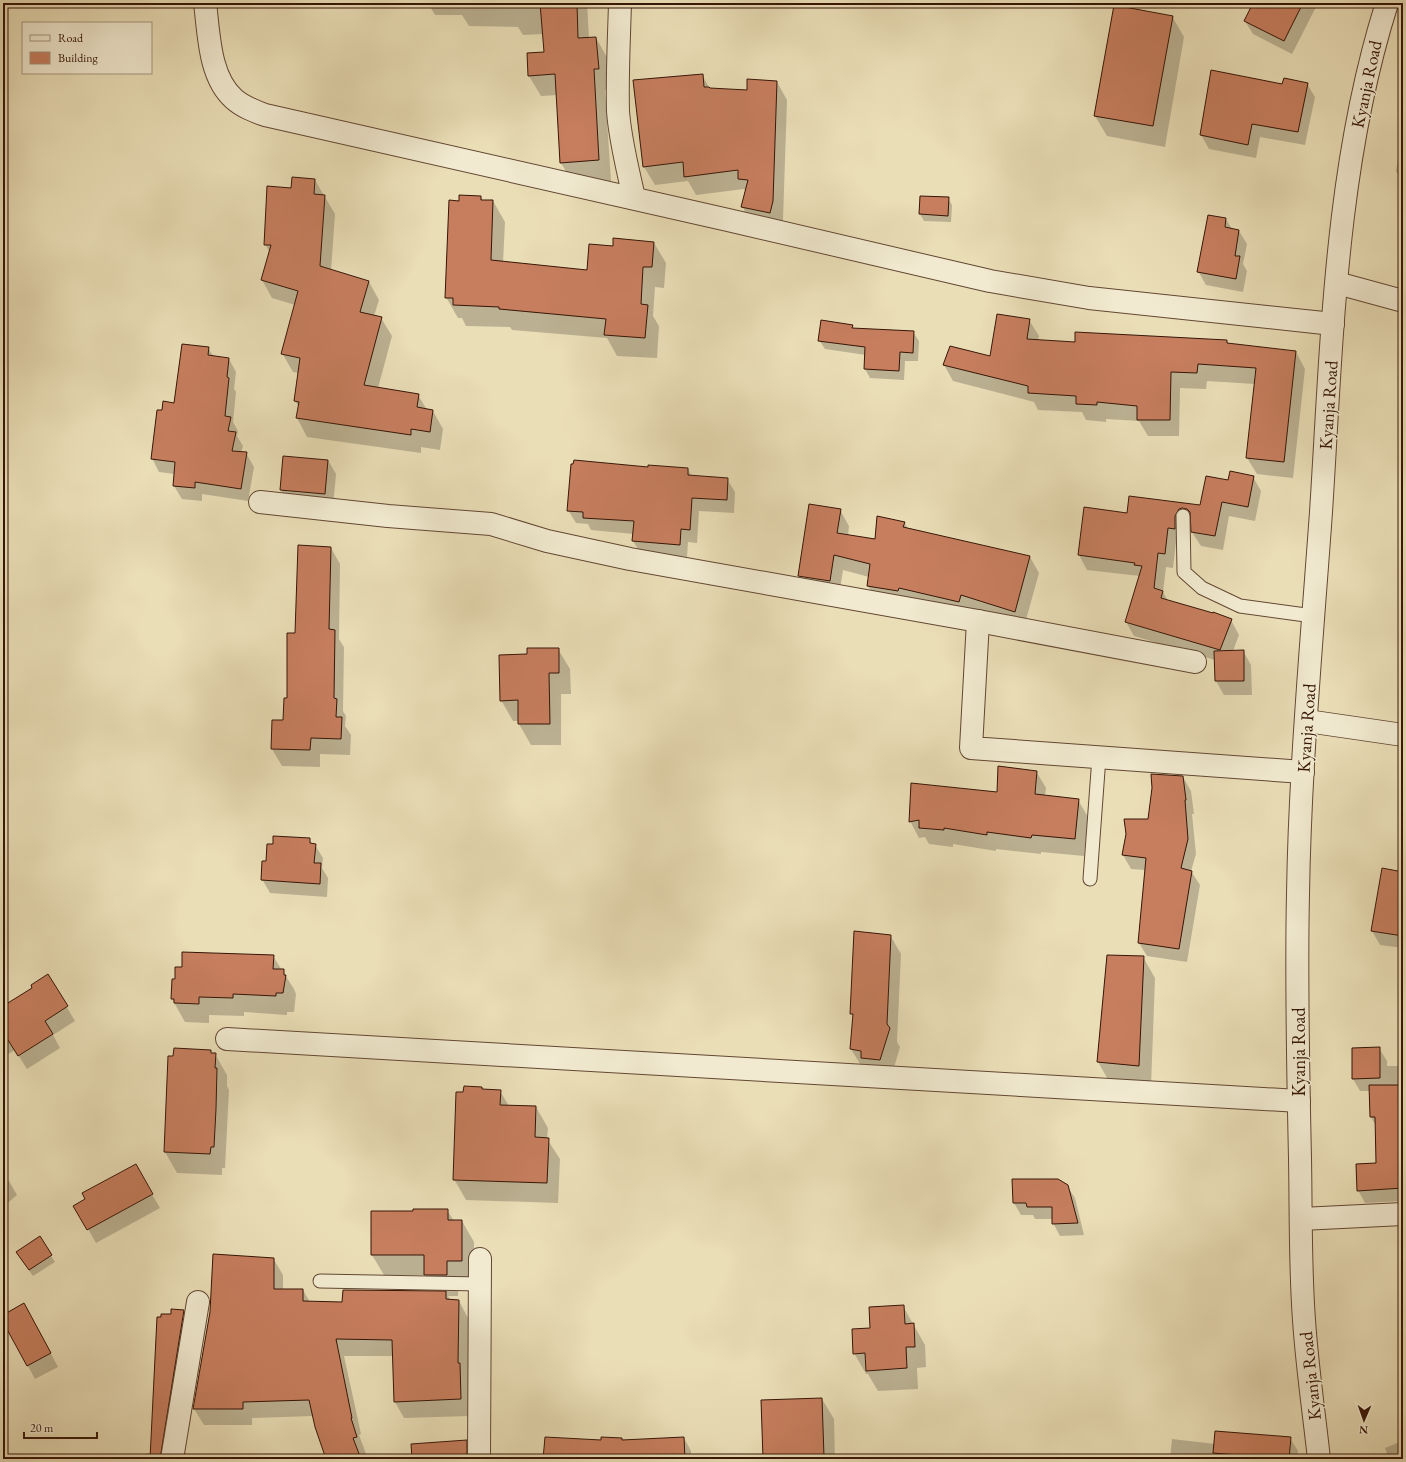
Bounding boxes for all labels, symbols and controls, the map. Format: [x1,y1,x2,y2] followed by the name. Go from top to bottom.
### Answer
[22,22,152,74] legend
[58,30,84,46] text: Road
[1345,37,1387,130] street label: Kyanja Road
[58,50,99,66] text: Building
[1313,359,1343,450] street label: Kyanja Road
[1291,682,1321,773] street label: Kyanja Road
[1287,1007,1310,1097] street label: Kyanja Road
[1294,1330,1326,1422] street label: Kyanja Road
[1344,1400,1384,1440] north arrow
[24,1414,97,1440] scale bar
[30,1420,54,1436] text: 20 m
[1359,1423,1368,1437] text: N

